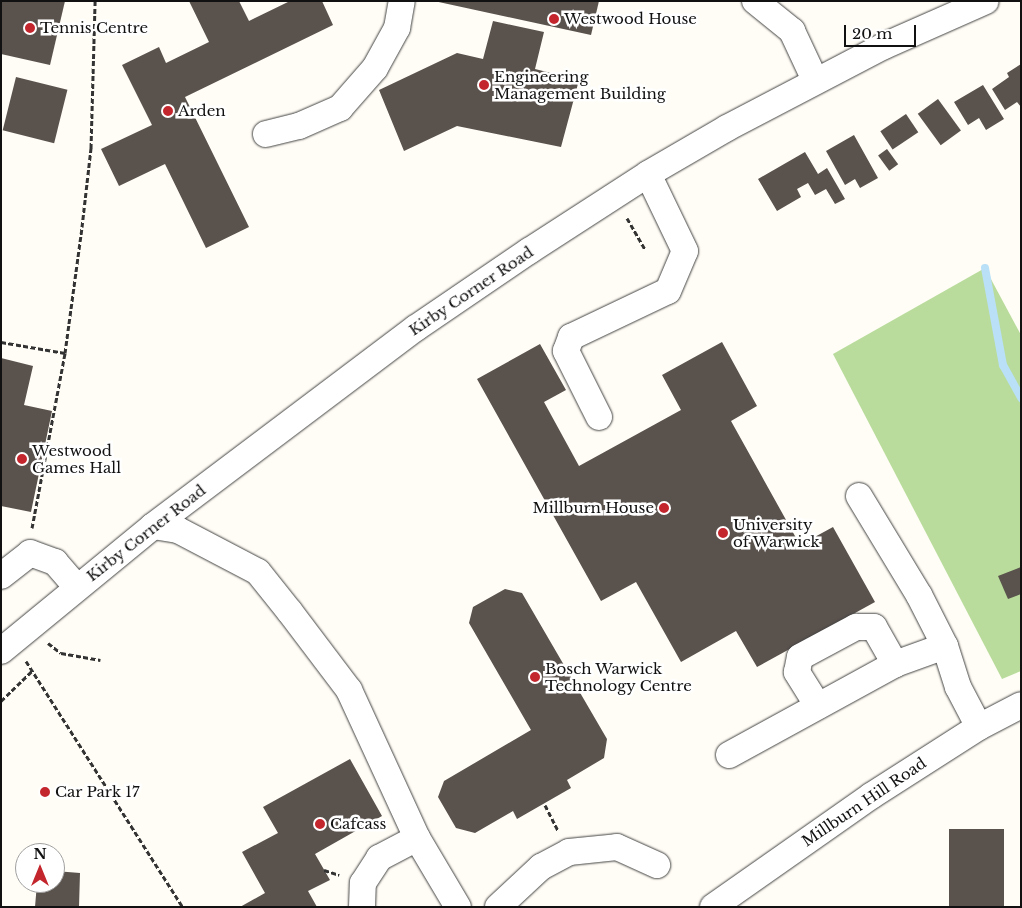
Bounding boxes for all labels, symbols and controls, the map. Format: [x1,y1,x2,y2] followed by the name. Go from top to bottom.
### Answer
[564,10,697,28] place label: Westwood House
[548,13,560,25] marker: Westwood House
[847,15,920,47] scale bar
[40,19,148,37] place label: Tennis Centre
[24,22,36,34] marker: Tennis Centre
[852,24,892,43] text: 20 m
[494,67,666,102] place label: Engineering Management Building
[478,79,490,91] marker: Engineering Management Building
[178,102,226,120] place label: Arden
[162,105,174,117] marker: Arden
[405,243,537,339] street label: Kirby Corner Road
[32,441,121,476] place label: Westwood Games Hall
[16,453,28,465] marker: Westwood Games Hall
[83,481,209,585] street label: Kirby Corner Road
[532,499,654,517] place label: Millburn House
[658,502,670,514] marker: Millburn House
[733,515,820,550] place label: University of Warwick
[717,527,729,539] marker: University of Warwick
[545,659,692,694] place label: Bosch Warwick Technology Centre
[529,671,541,683] marker: Bosch Warwick Technology Centre
[799,754,929,850] street label: Millburn Hill Road
[55,783,140,801] place label: Car Park 17
[39,786,51,798] marker: Car Park 17
[330,815,386,833] place label: Cafcass
[314,818,326,830] marker: Cafcass
[15,843,65,893] north arrow
[33,845,47,863] text: N

